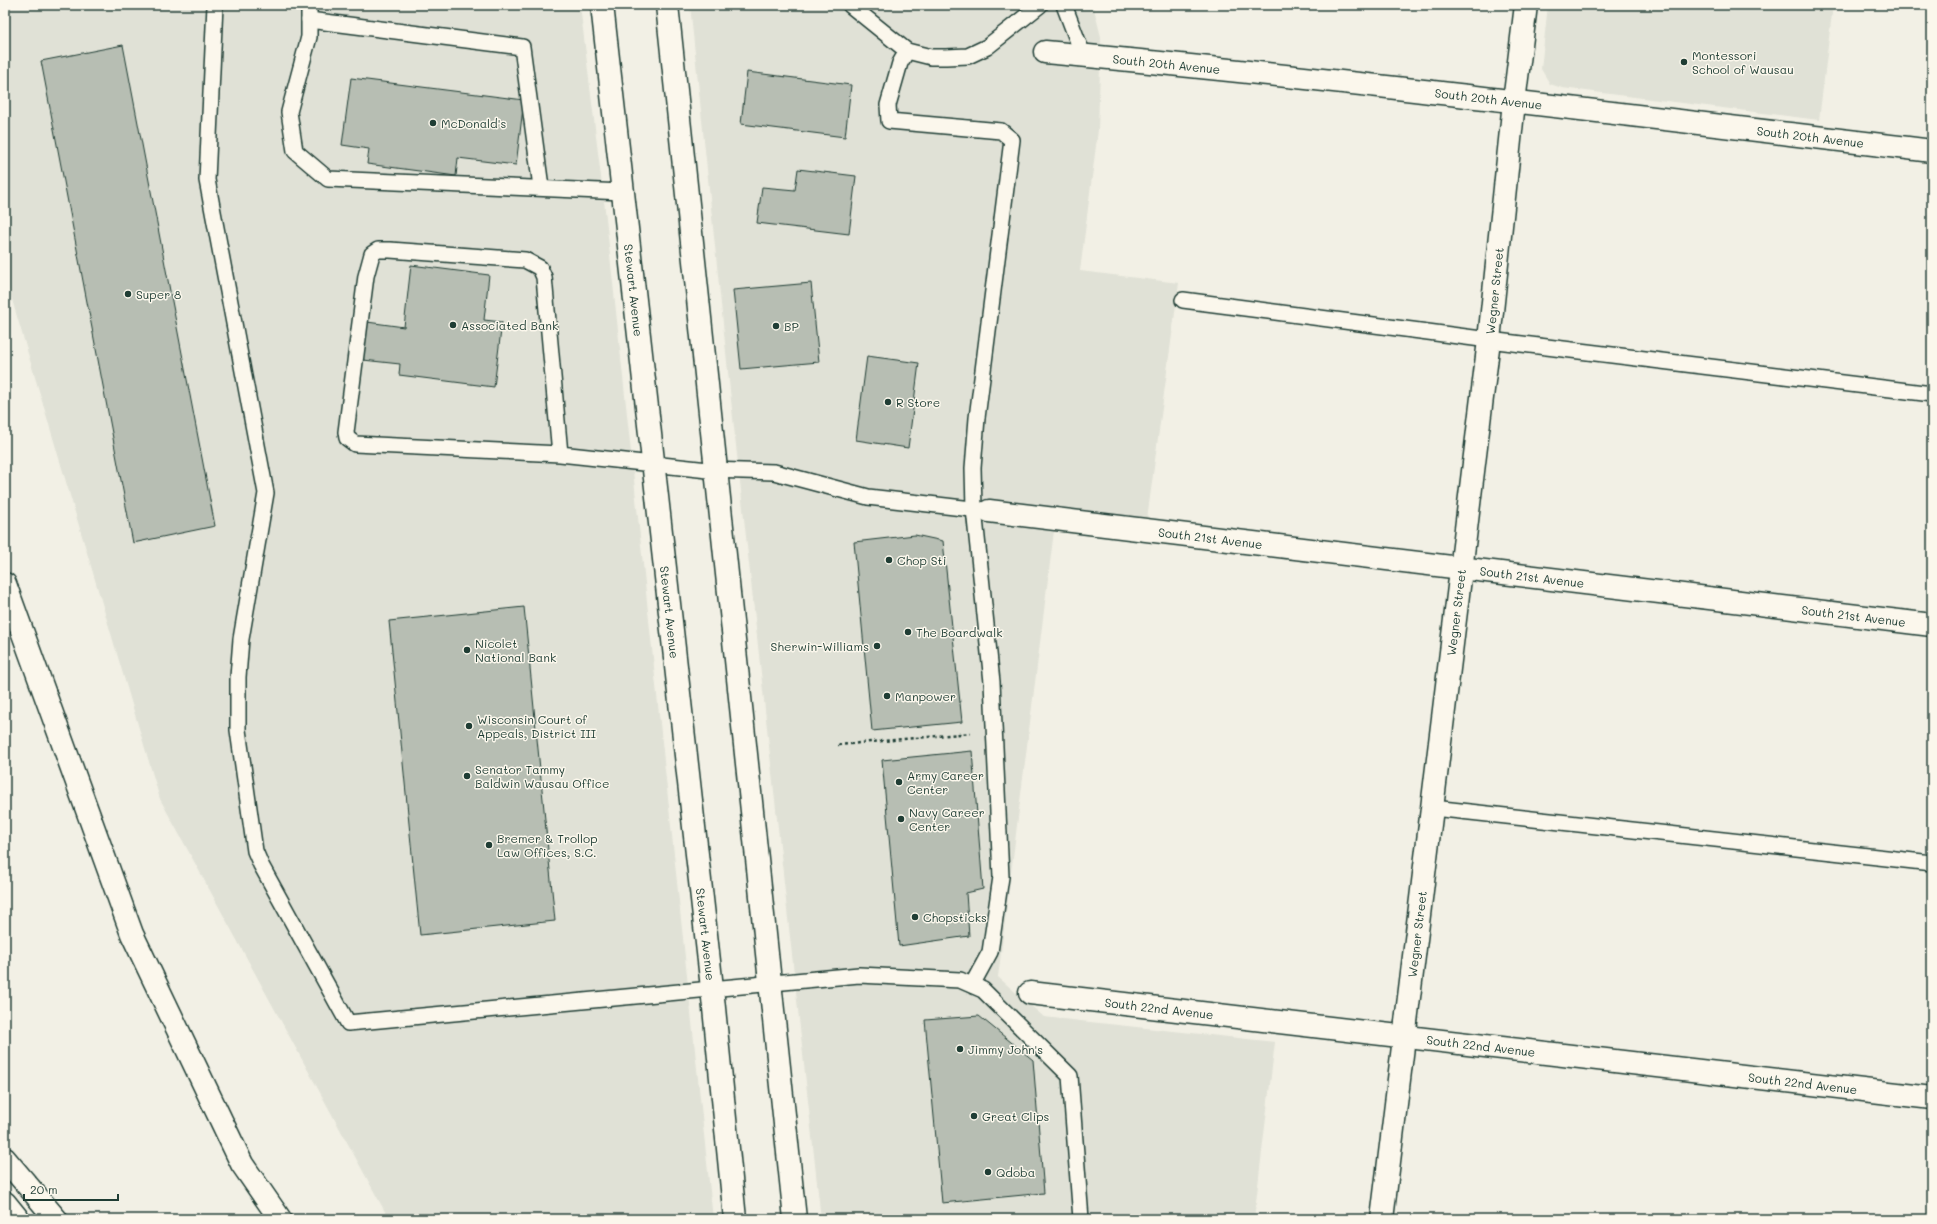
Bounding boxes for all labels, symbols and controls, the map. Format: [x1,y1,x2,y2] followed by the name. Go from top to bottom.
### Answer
[1692,47,1794,77] place label: Montessori School of Wausau
[1112,50,1221,77] street label: South 20th Avenue
[1679,57,1689,67] marker: Montessori School of Wausau
[1434,84,1543,113] street label: South 20th Avenue
[441,115,506,131] place label: McDonald's
[428,118,438,128] marker: McDonald's
[1756,122,1865,151] street label: South 20th Avenue
[621,243,647,337] street label: Stewart Avenue
[1482,247,1507,335] street label: Wegner Street
[136,286,181,302] place label: Super 8
[123,289,133,299] marker: Super 8
[461,317,558,333] place label: Associated Bank
[784,318,799,334] place label: BP
[448,320,458,330] marker: Associated Bank
[771,321,781,331] marker: BP
[896,394,940,410] place label: R Store
[883,397,893,407] marker: R Store
[1157,524,1263,552] street label: South 21st Avenue
[897,552,946,568] place label: Chop Sti
[884,555,894,565] marker: Chop Sti
[1479,562,1585,591] street label: South 21st Avenue
[657,565,683,659] street label: Stewart Avenue
[1443,568,1469,657] street label: Wegner Street
[1801,601,1907,630] street label: South 21st Avenue
[916,624,1003,640] place label: The Boardwalk
[903,627,913,637] marker: The Boardwalk
[475,635,556,665] place label: Nicolet National Bank
[771,638,869,654] place label: Sherwin-Williams
[872,641,882,651] marker: Sherwin-Williams
[462,645,472,655] marker: Nicolet National Bank
[895,688,956,704] place label: Manpower
[882,691,892,701] marker: Manpower
[477,711,596,741] place label: Wisconsin Court of Appeals, District III
[464,721,474,731] marker: Wisconsin Court of Appeals, District III
[475,761,609,791] place label: Senator Tammy Baldwin Wausau Office
[907,767,984,797] place label: Army Career Center
[462,771,472,781] marker: Senator Tammy Baldwin Wausau Office
[894,777,904,787] marker: Army Career Center
[909,804,985,834] place label: Navy Career Center
[896,814,906,824] marker: Navy Career Center
[497,830,598,860] place label: Bremer & Trollop Law Offices, S.C.
[484,840,494,850] marker: Bremer & Trollop Law Offices, S.C.
[693,887,719,981] street label: Stewart Avenue
[1403,890,1430,978] street label: Wegner Street
[923,909,987,925] place label: Chopsticks
[910,912,920,922] marker: Chopsticks
[1104,994,1214,1022] street label: South 22nd Avenue
[1426,1031,1536,1060] street label: South 22nd Avenue
[968,1041,1043,1057] place label: Jimmy John's
[955,1044,965,1054] marker: Jimmy John's
[1748,1069,1858,1097] street label: South 22nd Avenue
[982,1108,1050,1124] place label: Great Clips
[969,1111,979,1121] marker: Great Clips
[996,1164,1035,1180] place label: Qdoba
[983,1167,993,1177] marker: Qdoba
[24,1176,118,1202] scale bar
[30,1181,58,1197] text: 20 m

